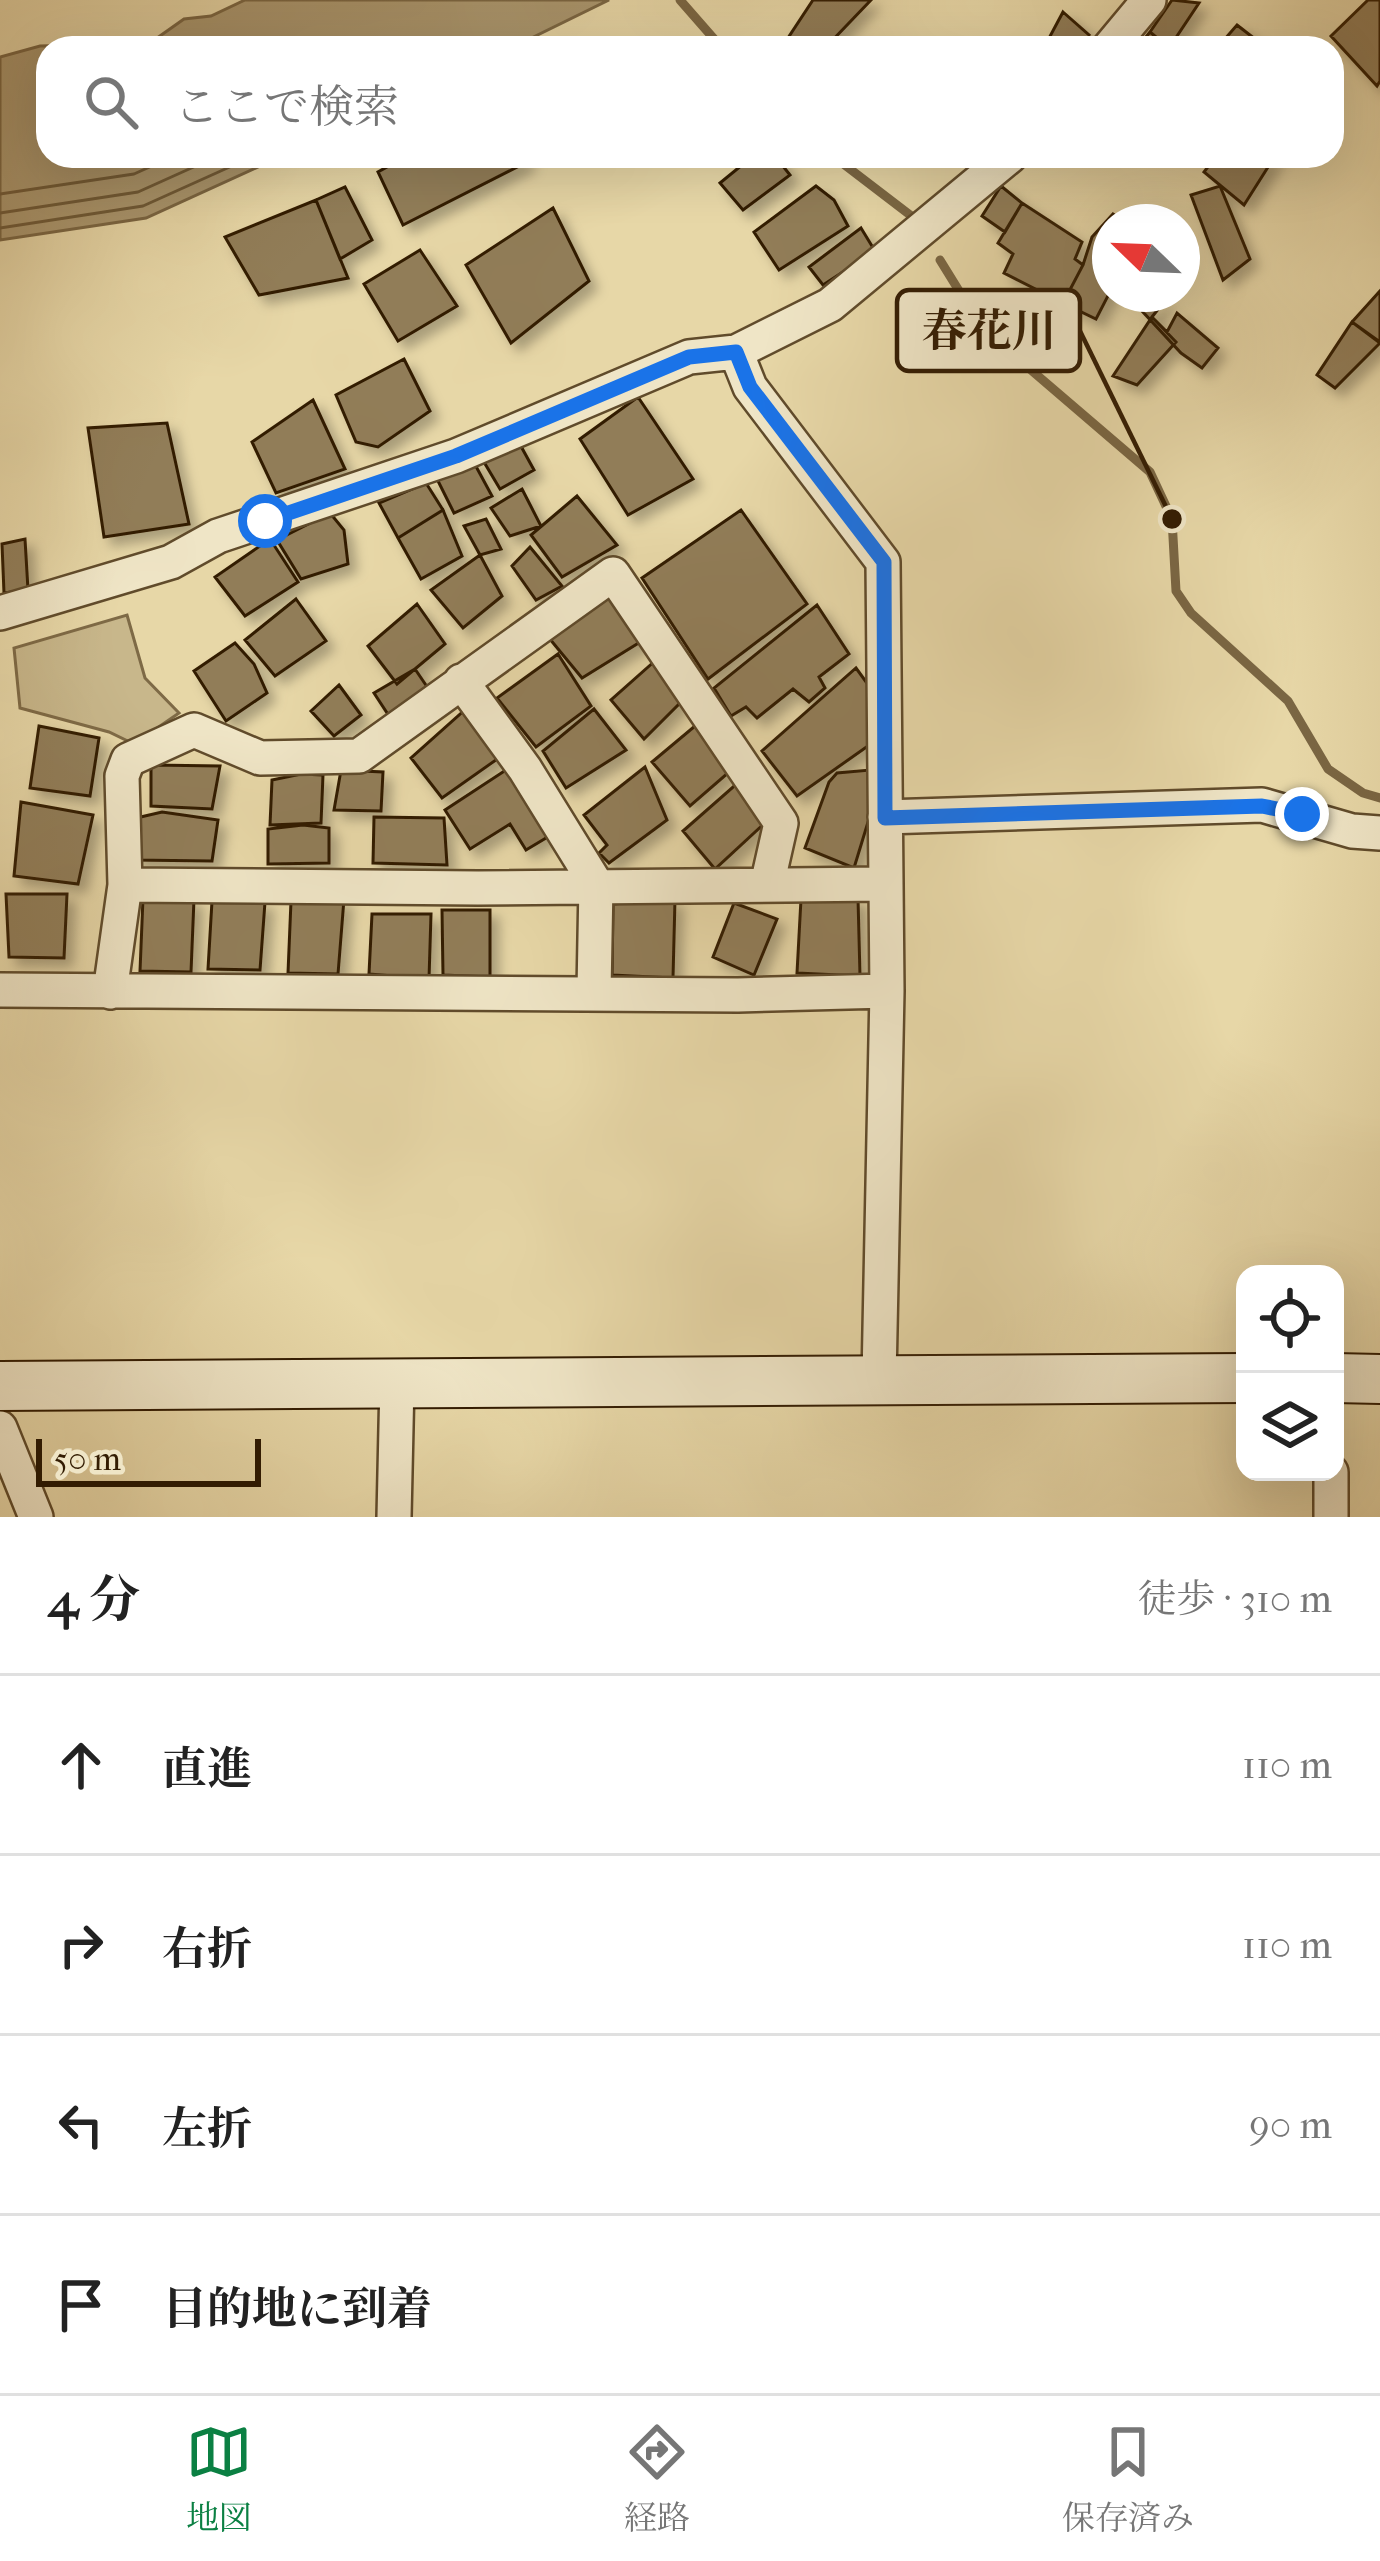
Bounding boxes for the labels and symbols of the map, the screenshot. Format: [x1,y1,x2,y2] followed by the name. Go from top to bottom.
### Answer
[1092,204,1200,312] north arrow
[897,290,1080,371] callout: 春花川
[921,305,1057,358] text: 春花川
[238,494,292,548] route start
[1275,787,1329,841] route end
[36,1433,261,1486] scale bar

